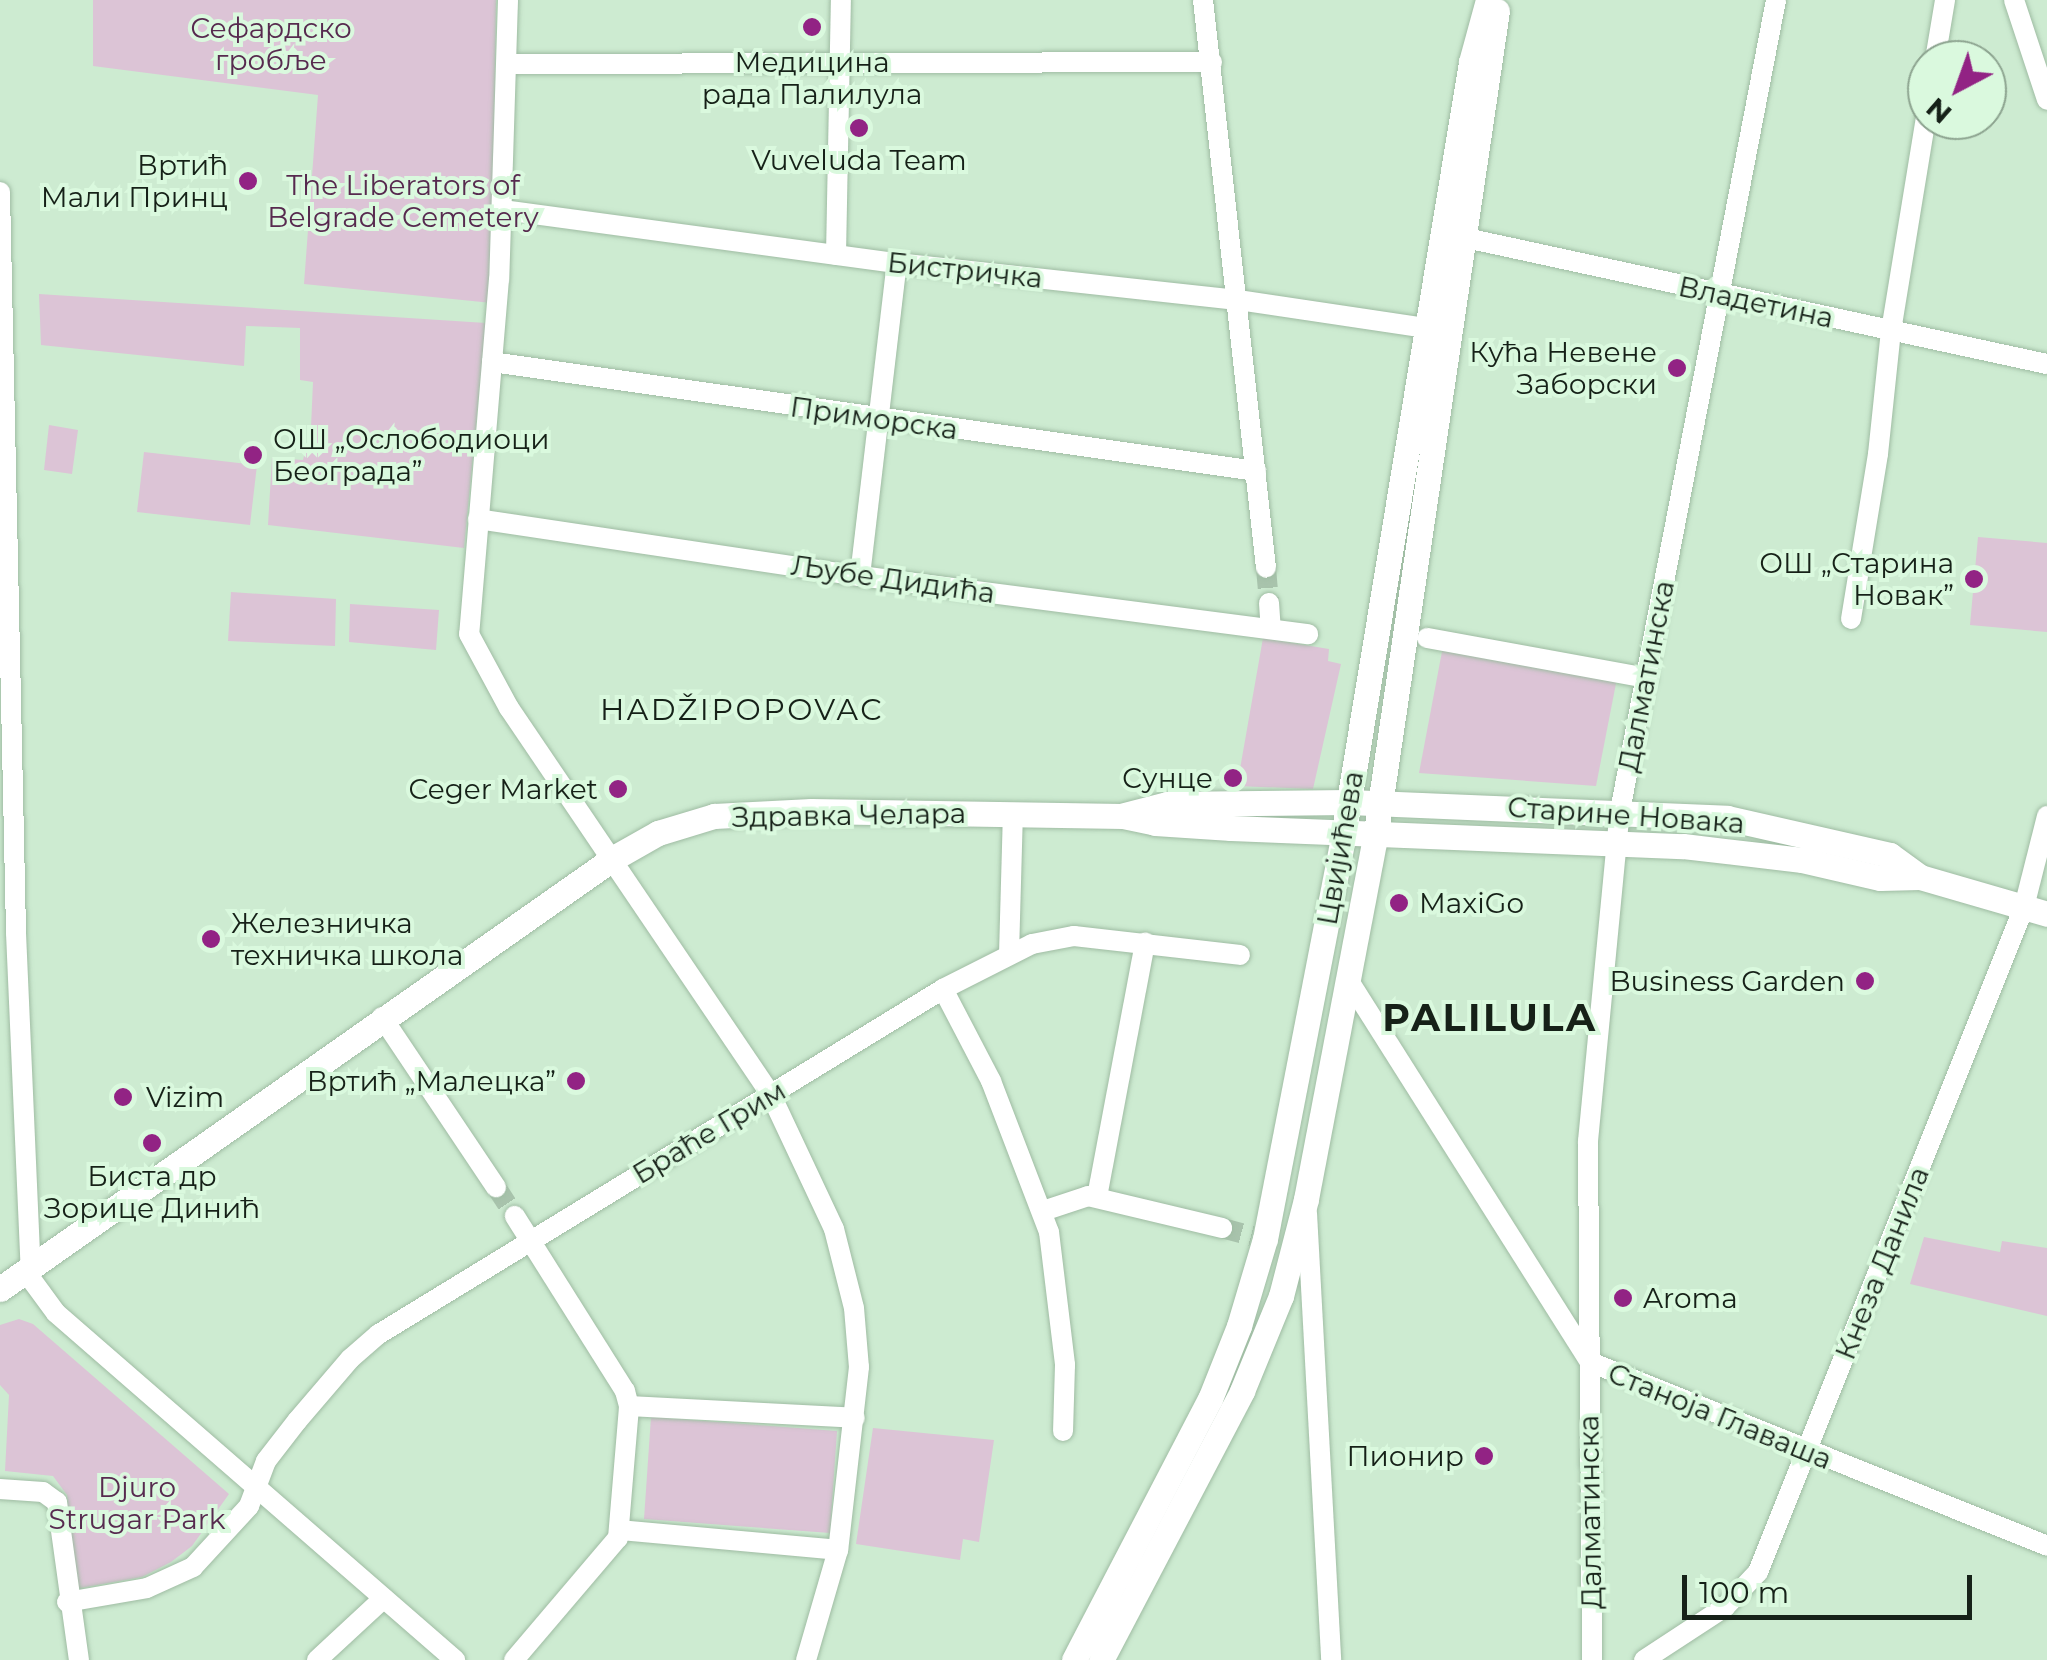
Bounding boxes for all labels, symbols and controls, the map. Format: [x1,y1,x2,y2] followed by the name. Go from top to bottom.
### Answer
[190,11,352,77] park label: Сефардско гробље
[799,14,825,40] marker: Медицина рада Палилула
[1907,40,2007,140] north arrow
[702,45,922,111] place label: Медицина рада Палилула
[1919,91,1958,131] text: N
[848,117,870,139] marker: Vuveluda Team
[751,143,967,177] place label: Vuveluda Team
[41,148,228,214] place label: Вртић Мали Принц
[267,168,539,234] park label: The Liberators of Belgrade Cemetery
[237,170,259,192] marker: Вртић Мали Принц
[886,245,1044,295] street label: Бистричка
[1675,269,1837,335] street label: Владетина
[1469,335,1657,401] place label: Кућа Невене Заборски
[1666,357,1688,379] marker: Кућа Невене Заборски
[788,390,960,446] street label: Приморска
[273,422,549,488] place label: ОШ „Ослободиоци Београда”
[242,444,264,466] marker: ОШ „Ослободиоци Београда”
[1759,546,1954,612] place label: ОШ „Старина Новак”
[789,548,997,610] street label: Љубе Дидића
[1963,568,1985,590] marker: ОШ „Старина Новак”
[1611,577,1681,775] street label: Далматинска
[600,692,884,728] district label: HADŽIPOPOVAC
[1122,761,1213,795] place label: Сунце
[1222,767,1244,789] marker: Сунце
[1310,768,1370,928] street label: Цвијићева
[409,772,598,806] place label: Ceger Market
[607,778,629,800] marker: Ceger Market
[1506,790,1746,840] street label: Старине Новака
[732,796,966,834] street label: Здравка Челара
[1419,886,1524,920] place label: MaxiGo
[1388,892,1410,914] marker: MaxiGo
[231,906,463,972] place label: Железничка техничка школа
[200,928,222,950] marker: Железничка техничка школа
[1610,964,1845,998] place label: Business Garden
[1854,970,1876,992] marker: Business Garden
[1382,995,1598,1041] district label: PALILULA
[307,1064,556,1098] place label: Вртић „Малецка”
[565,1070,587,1092] marker: Вртић „Малецка”
[626,1073,792,1191] street label: Браће Грим
[146,1080,224,1114] place label: Vizim
[110,1084,136,1110] marker: Vizim
[141,1132,163,1154] marker: Биста др Зорице Динић
[44,1159,260,1225] place label: Биста др Зорице Динић
[1828,1162,1936,1364] street label: Кнеза Данила
[1643,1281,1738,1315] place label: Aroma
[1612,1287,1634,1309] marker: Aroma
[1603,1356,1837,1476] street label: Станоја Главаша
[1572,1415,1608,1609] street label: Далматинска
[1346,1439,1464,1473] place label: Пионир
[1473,1445,1495,1467] marker: Пионир
[49,1470,225,1536] park label: Djuro Strugar Park
[1687,1555,1977,1617] scale bar
[1699,1574,1789,1611] text: 100 m

